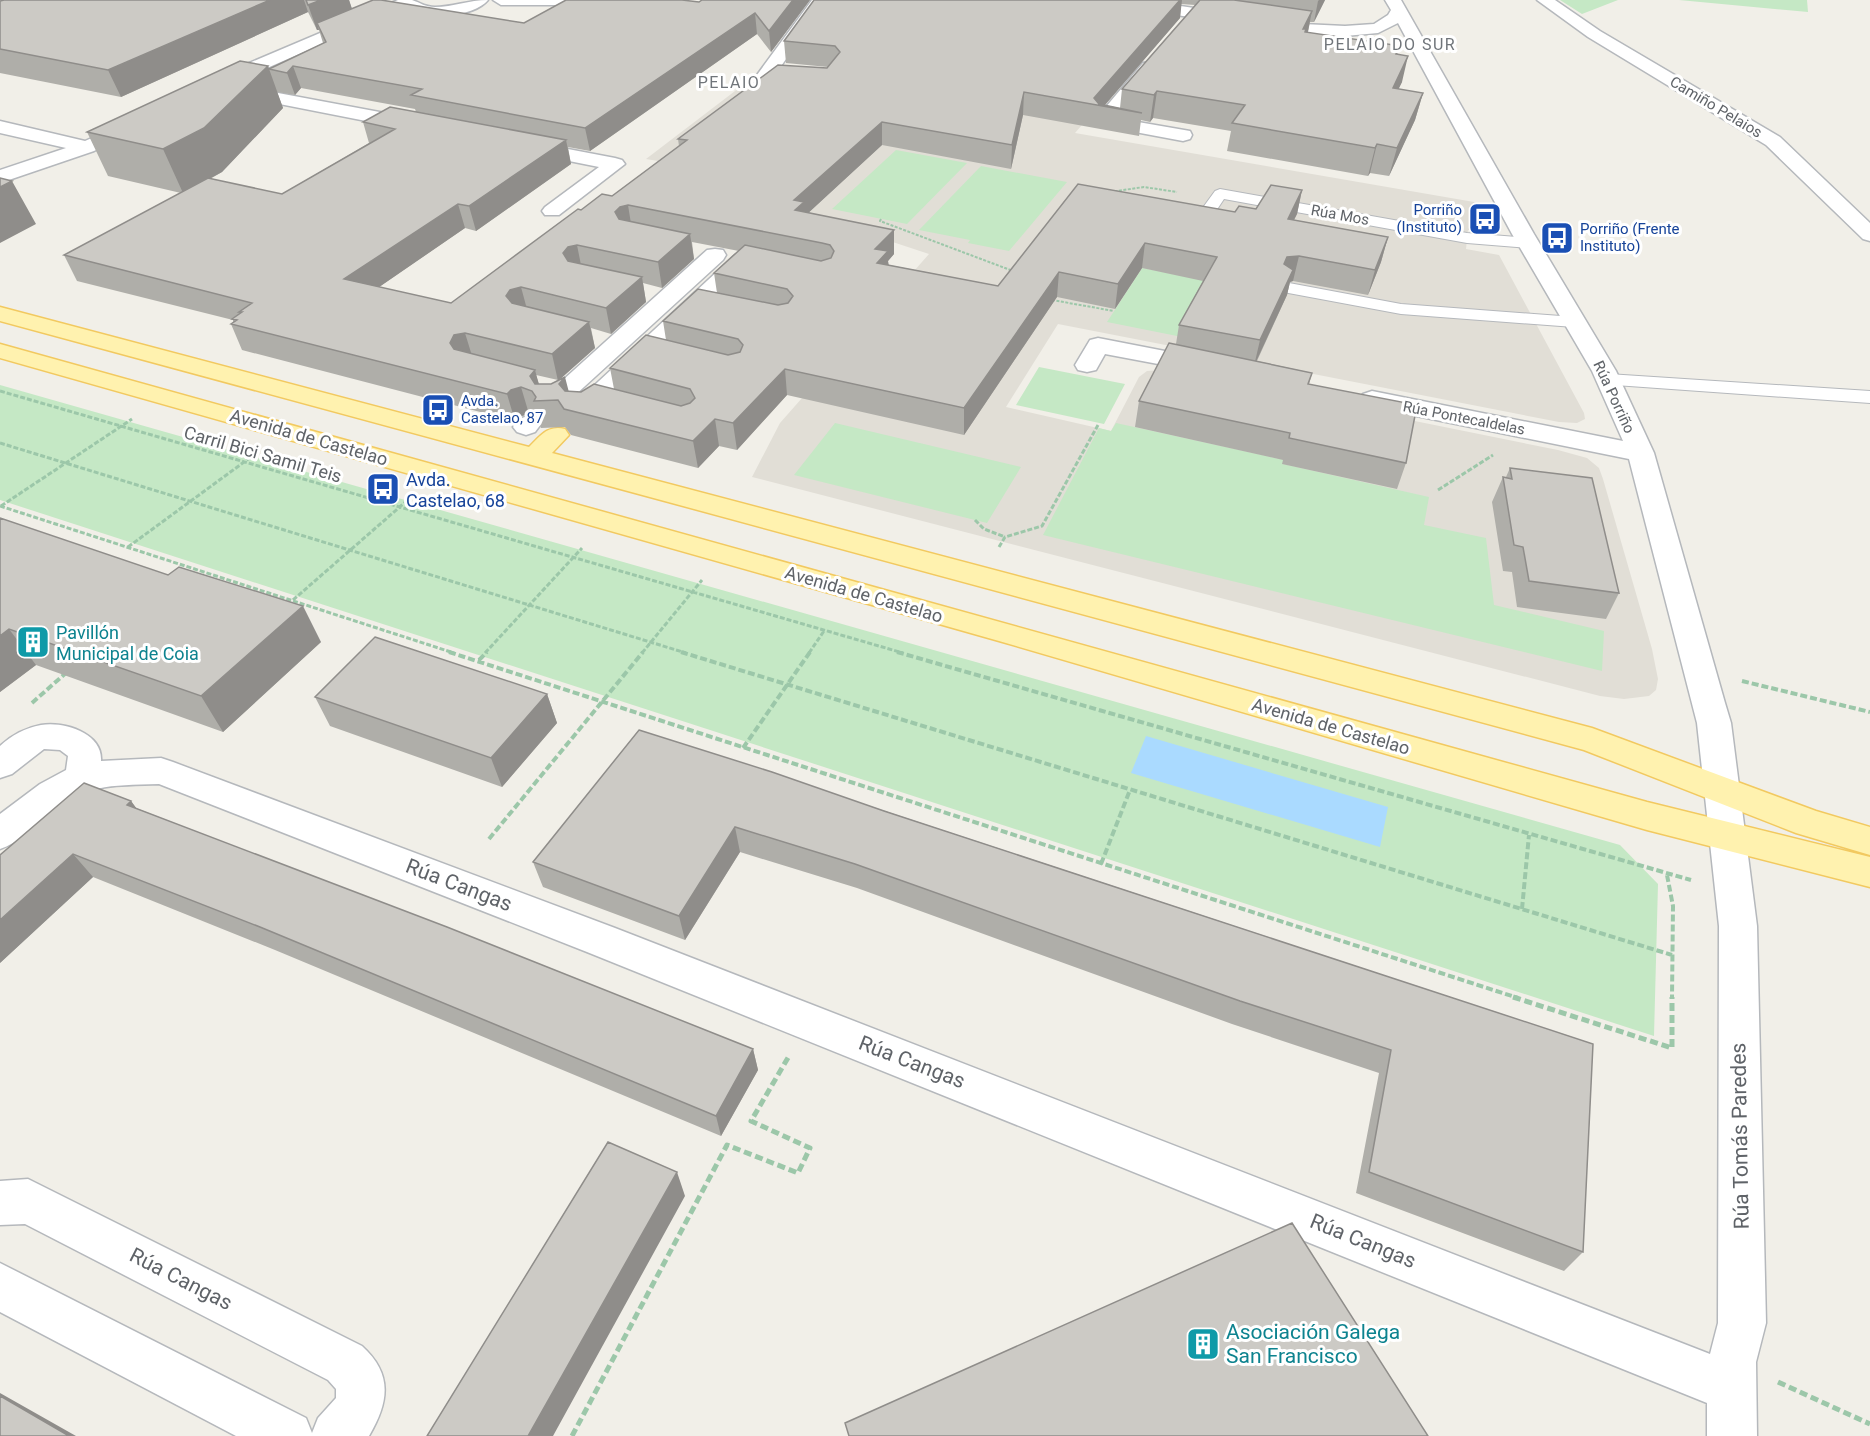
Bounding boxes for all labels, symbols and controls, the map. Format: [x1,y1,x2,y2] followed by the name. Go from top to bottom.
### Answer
[1324,35,1456,54] district label: PELAIO DO SUR
[1667,72,1765,142] street label: Camiño Pelaios
[698,73,760,92] district label: PELAIO
[1309,201,1371,229] street label: Rúa Mos
[1396,201,1462,236] place label: Porriño (Instituto)
[1467,201,1503,237] bus stop icon: Porriño (Instituto)
[1539,220,1575,256] bus stop icon: Porriño (Frente Instituto)
[1580,220,1680,255] place label: Porriño (Frente Instituto)
[1589,358,1639,436] street label: Rúa Porriño
[420,392,456,428] bus stop icon: Avda. Castelao, 87
[461,392,543,427] place label: Avda. Castelao, 87
[1401,397,1527,439] street label: Rúa Pontecaldelas
[228,404,390,470] street label: Avenida de Castelao
[182,421,344,487] street label: Carril Bici Samil Teis
[406,469,505,511] place label: Avda. Castelao, 68
[365,471,401,507] bus stop icon: Avda. Castelao, 68
[783,561,945,627] street label: Avenida de Castelao
[56,622,199,664] place label: Pavillón Municipal de Coia
[15,624,51,660] building icon: Pavillón Municipal de Coia
[1250,693,1412,759] street label: Avenida de Castelao
[402,854,516,916] street label: Rúa Cangas
[855,1031,969,1093] street label: Rúa Cangas
[1726,1043,1754,1229] street label: Rúa Tomás Paredes
[1307,1209,1419,1273] street label: Rúa Cangas
[126,1243,236,1315] street label: Rúa Cangas
[1226,1320,1400,1368] place label: Asociación Galega San Francisco
[1185,1326,1221,1362] building icon: Asociación Galega San Francisco

